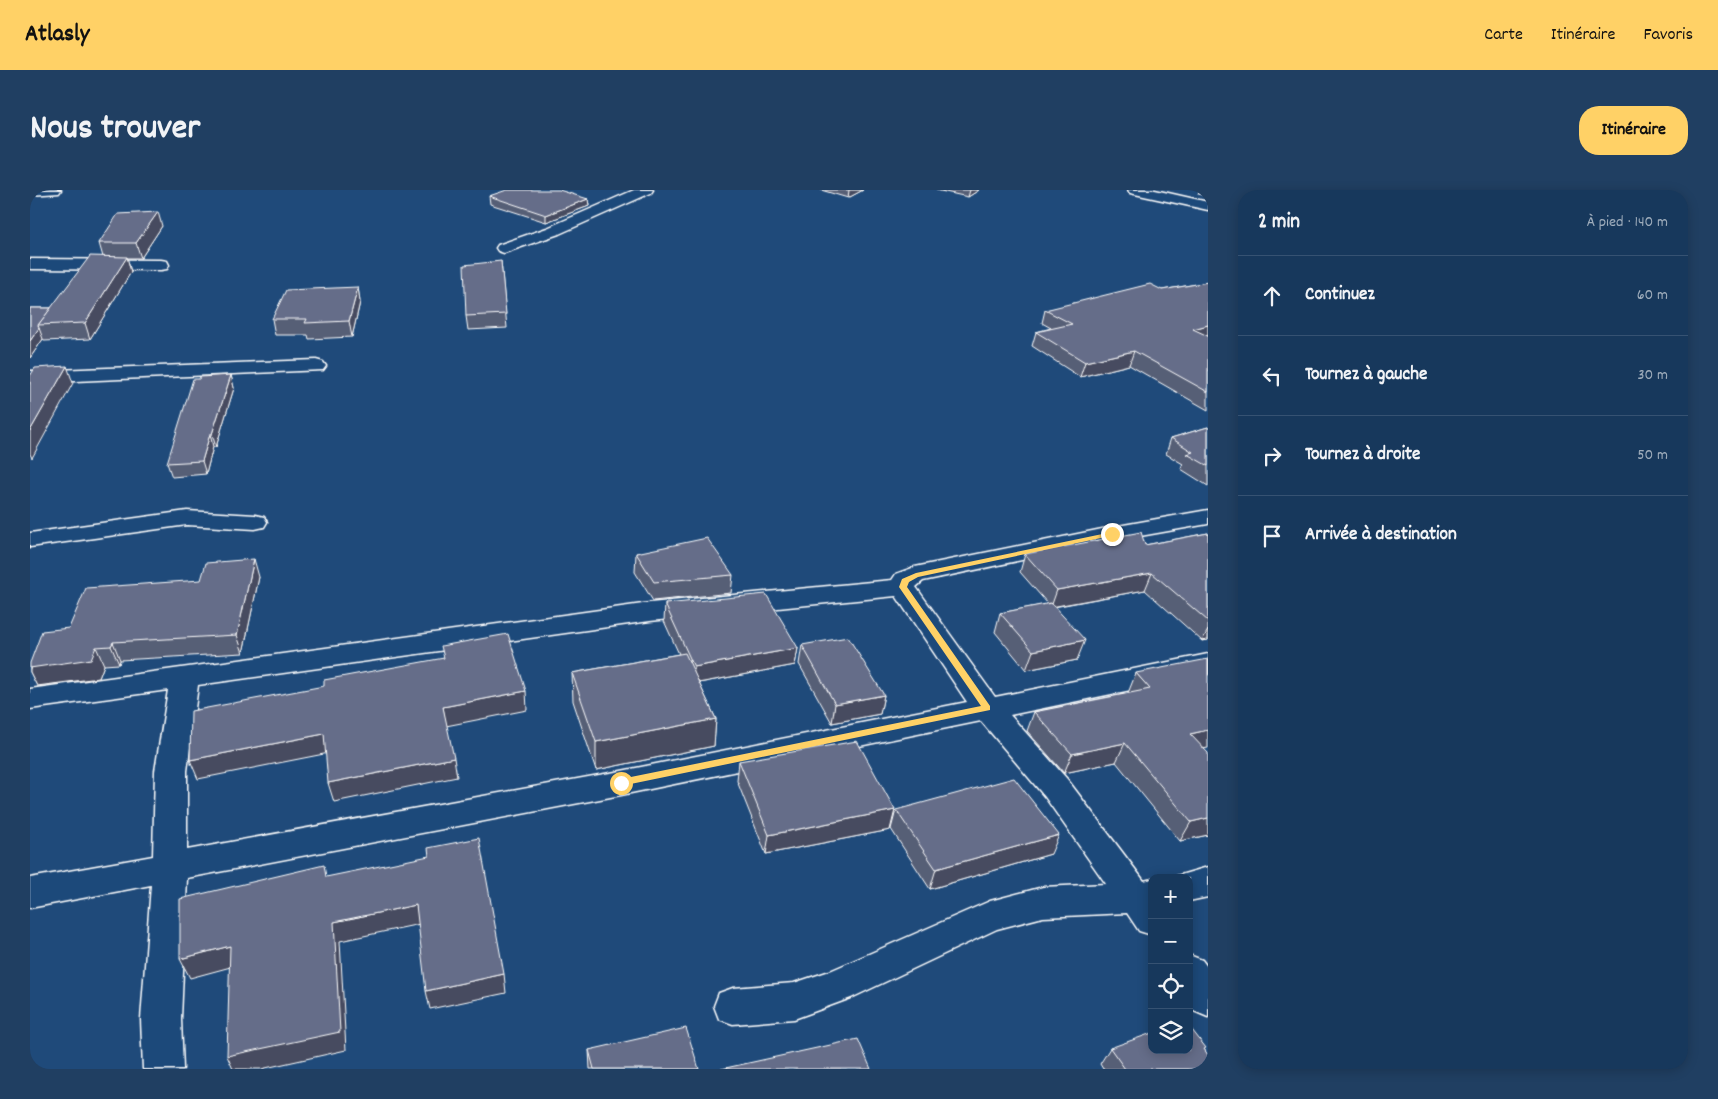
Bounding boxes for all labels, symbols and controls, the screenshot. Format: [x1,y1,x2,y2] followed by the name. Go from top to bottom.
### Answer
[25,18,89,52] text: Atlasly
[1484,23,1523,48] text: Carte
[1551,23,1615,48] text: Itinéraire
[1643,23,1693,48] text: Favoris
[30,105,200,155] text: Nous trouver
[1579,106,1688,155] button: Itinéraire
[1258,208,1300,238] text: 2 min
[1587,211,1668,234] text: À pied · 140 m
[1258,282,1286,310] icon: ahead
[1305,282,1375,309] text: Continuez
[1637,284,1668,307] text: 60 m
[1258,362,1286,390] icon: left
[1305,362,1427,389] text: Tournez à gauche
[1638,364,1668,387] text: 30 m
[1258,442,1286,470] icon: right
[1305,442,1420,469] text: Tournez à droite
[1637,444,1668,467] text: 50 m
[1258,522,1286,550] icon: arrive
[1305,522,1457,549] text: Arrivée à destination
[1101,523,1124,546] route end
[610,772,633,795] route start
[1148,874,1193,1054] map controls
[1148,874,1193,919] button: +
[1148,919,1193,964] button: −
[1148,964,1193,1009] button: locate
[1148,1009,1193,1054] button: layers

